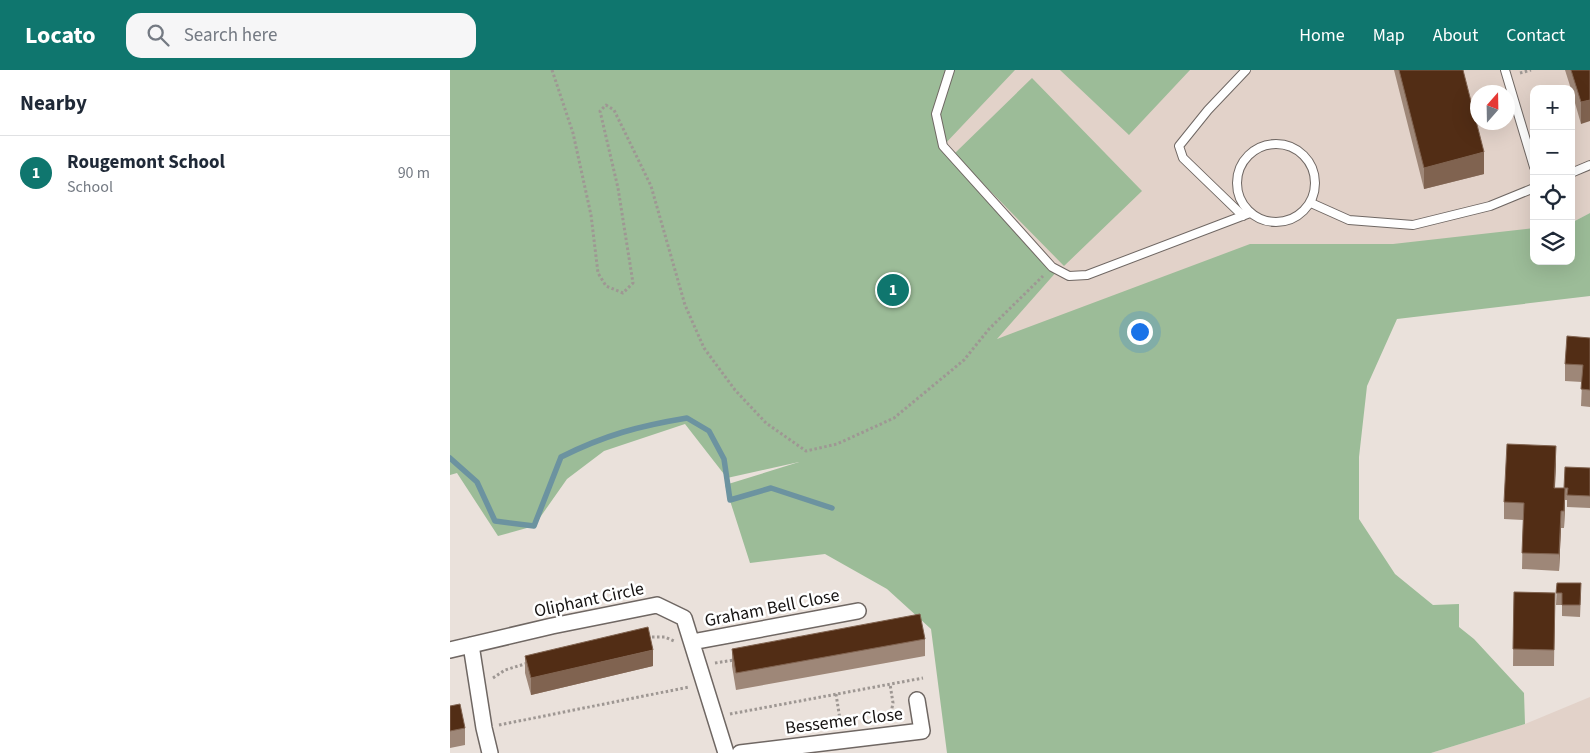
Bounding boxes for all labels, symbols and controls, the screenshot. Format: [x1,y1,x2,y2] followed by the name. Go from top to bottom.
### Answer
[126,13,476,58] search box
[25,18,96,53] text: Locato
[144,21,172,49] icon: search
[184,22,277,49] text: Search here
[1299,23,1345,48] text: Home
[1373,23,1405,48] text: Map
[1433,23,1478,48] text: About
[1506,23,1565,48] text: Contact
[1470,85,1515,130] north arrow
[1530,85,1575,265] map controls
[1530,85,1575,130] button: +
[20,88,87,118] text: Nearby
[1530,130,1575,175] button: −
[67,149,225,176] text: Rougemont School
[32,162,40,184] text: 1
[398,162,430,184] text: 90 m
[1530,175,1575,220] button: locate
[67,176,113,198] text: School
[1530,220,1575,265] button: layers
[877,271,909,309] pin: 1
[1127,319,1153,345] your location
[532,576,646,624] street label: Oliphant Circle
[703,583,842,633] street label: Graham Bell Close
[784,701,904,741] street label: Bessemer Close

